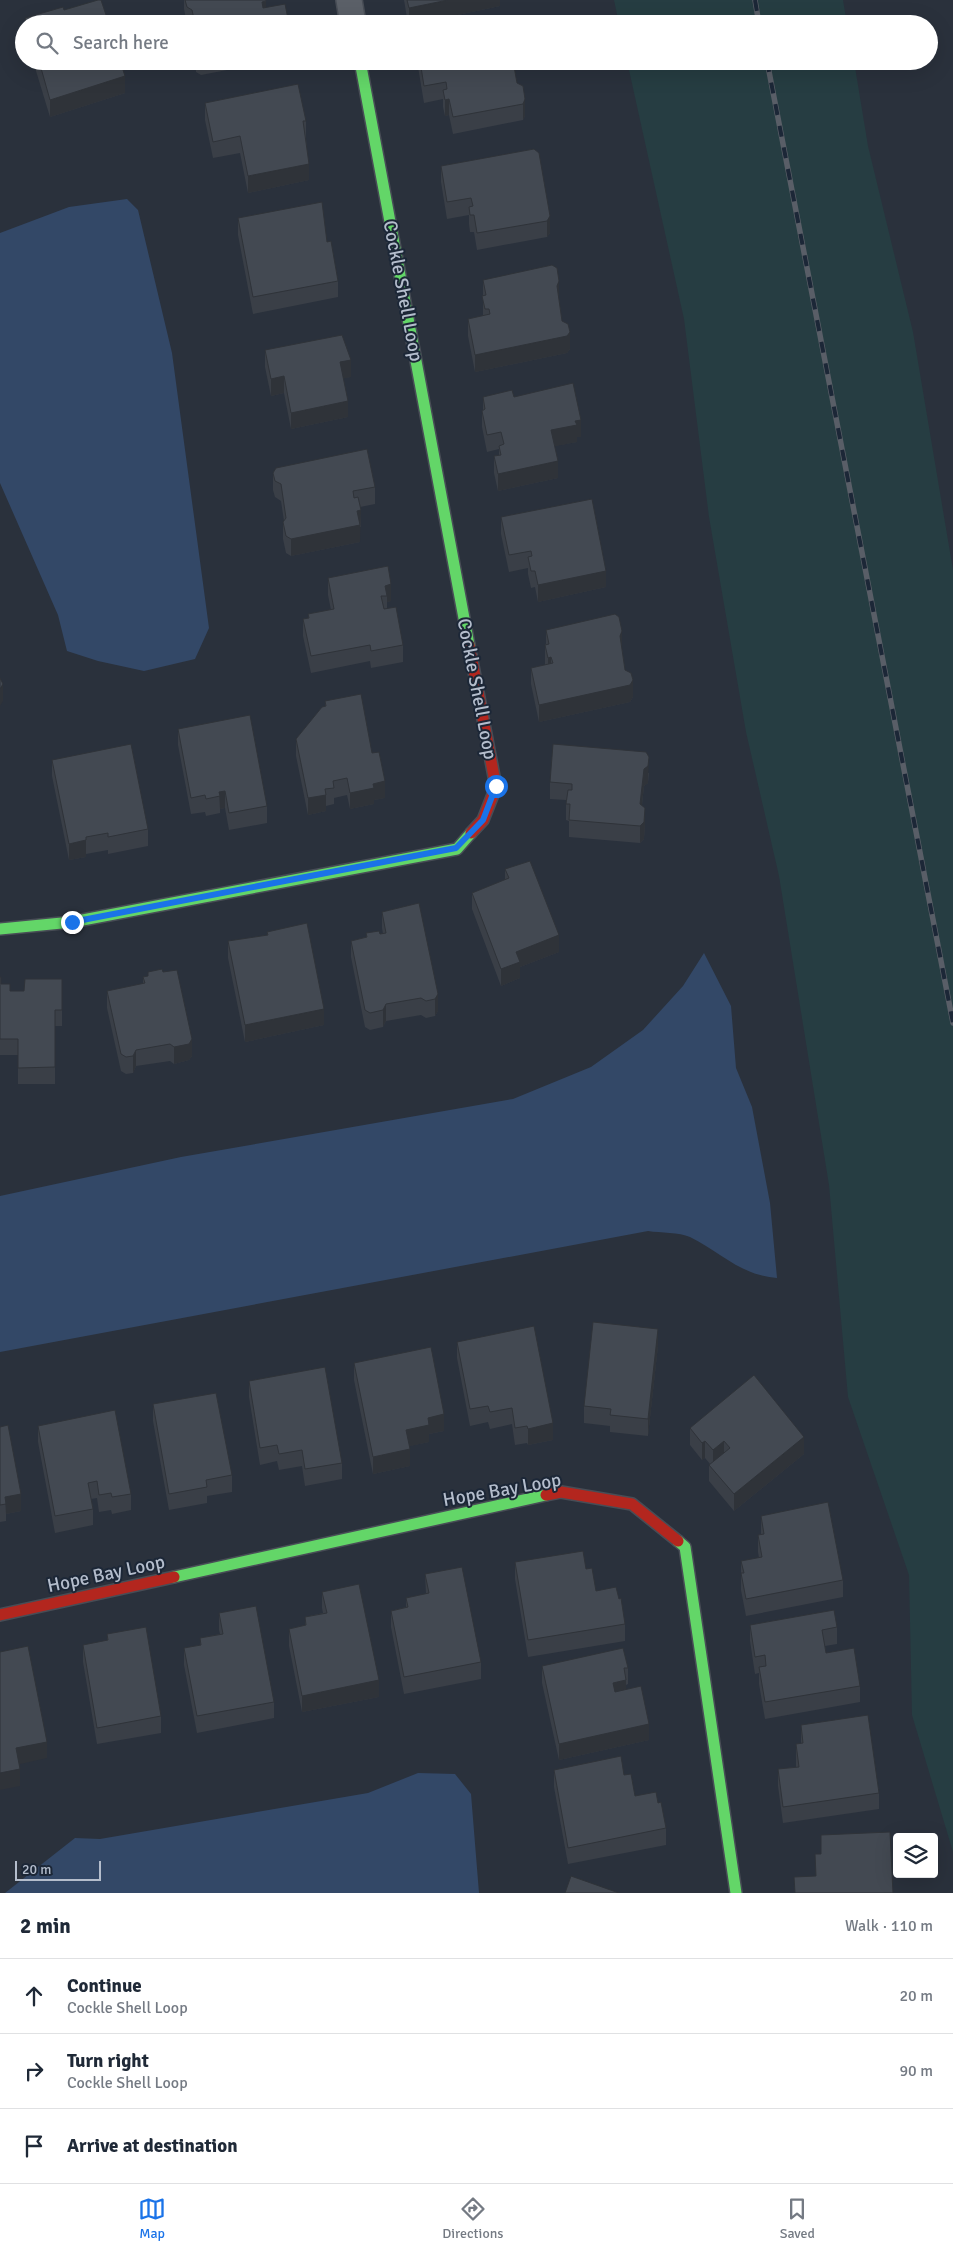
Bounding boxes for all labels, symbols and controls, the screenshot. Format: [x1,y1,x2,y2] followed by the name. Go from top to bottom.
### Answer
[15,15,938,70] search box
[33,29,61,57] icon: search
[73,31,169,55] text: Search here
[378,218,428,364] street label: Cockle Shell Loop
[452,616,502,762] street label: Cockle Shell Loop
[485,775,508,798] route start
[61,911,84,934] route end
[441,1468,563,1512] street label: Hope Bay Loop
[45,1550,167,1598] street label: Hope Bay Loop
[893,1833,938,1878] map controls
[893,1833,938,1878] button: layers
[15,1858,101,1881] scale bar
[22,1861,51,1878] text: 20 m
[20,1913,71,1939] text: 2 min
[845,1916,933,1936] text: Walk · 110 m
[67,1974,142,1998] text: Continue
[20,1982,48,2010] icon: ahead
[899,1986,933,2006] text: 20 m
[67,1998,188,2018] text: Cockle Shell Loop
[67,2049,149,2073] text: Turn right
[20,2057,48,2085] icon: right
[899,2061,933,2081] text: 90 m
[67,2073,188,2093] text: Cockle Shell Loop
[20,2132,48,2160] icon: arrive
[67,2134,238,2158] text: Arrive at destination
[138,2195,166,2242] tab: Map
[442,2195,503,2242] tab: Directions
[780,2195,815,2242] tab: Saved

